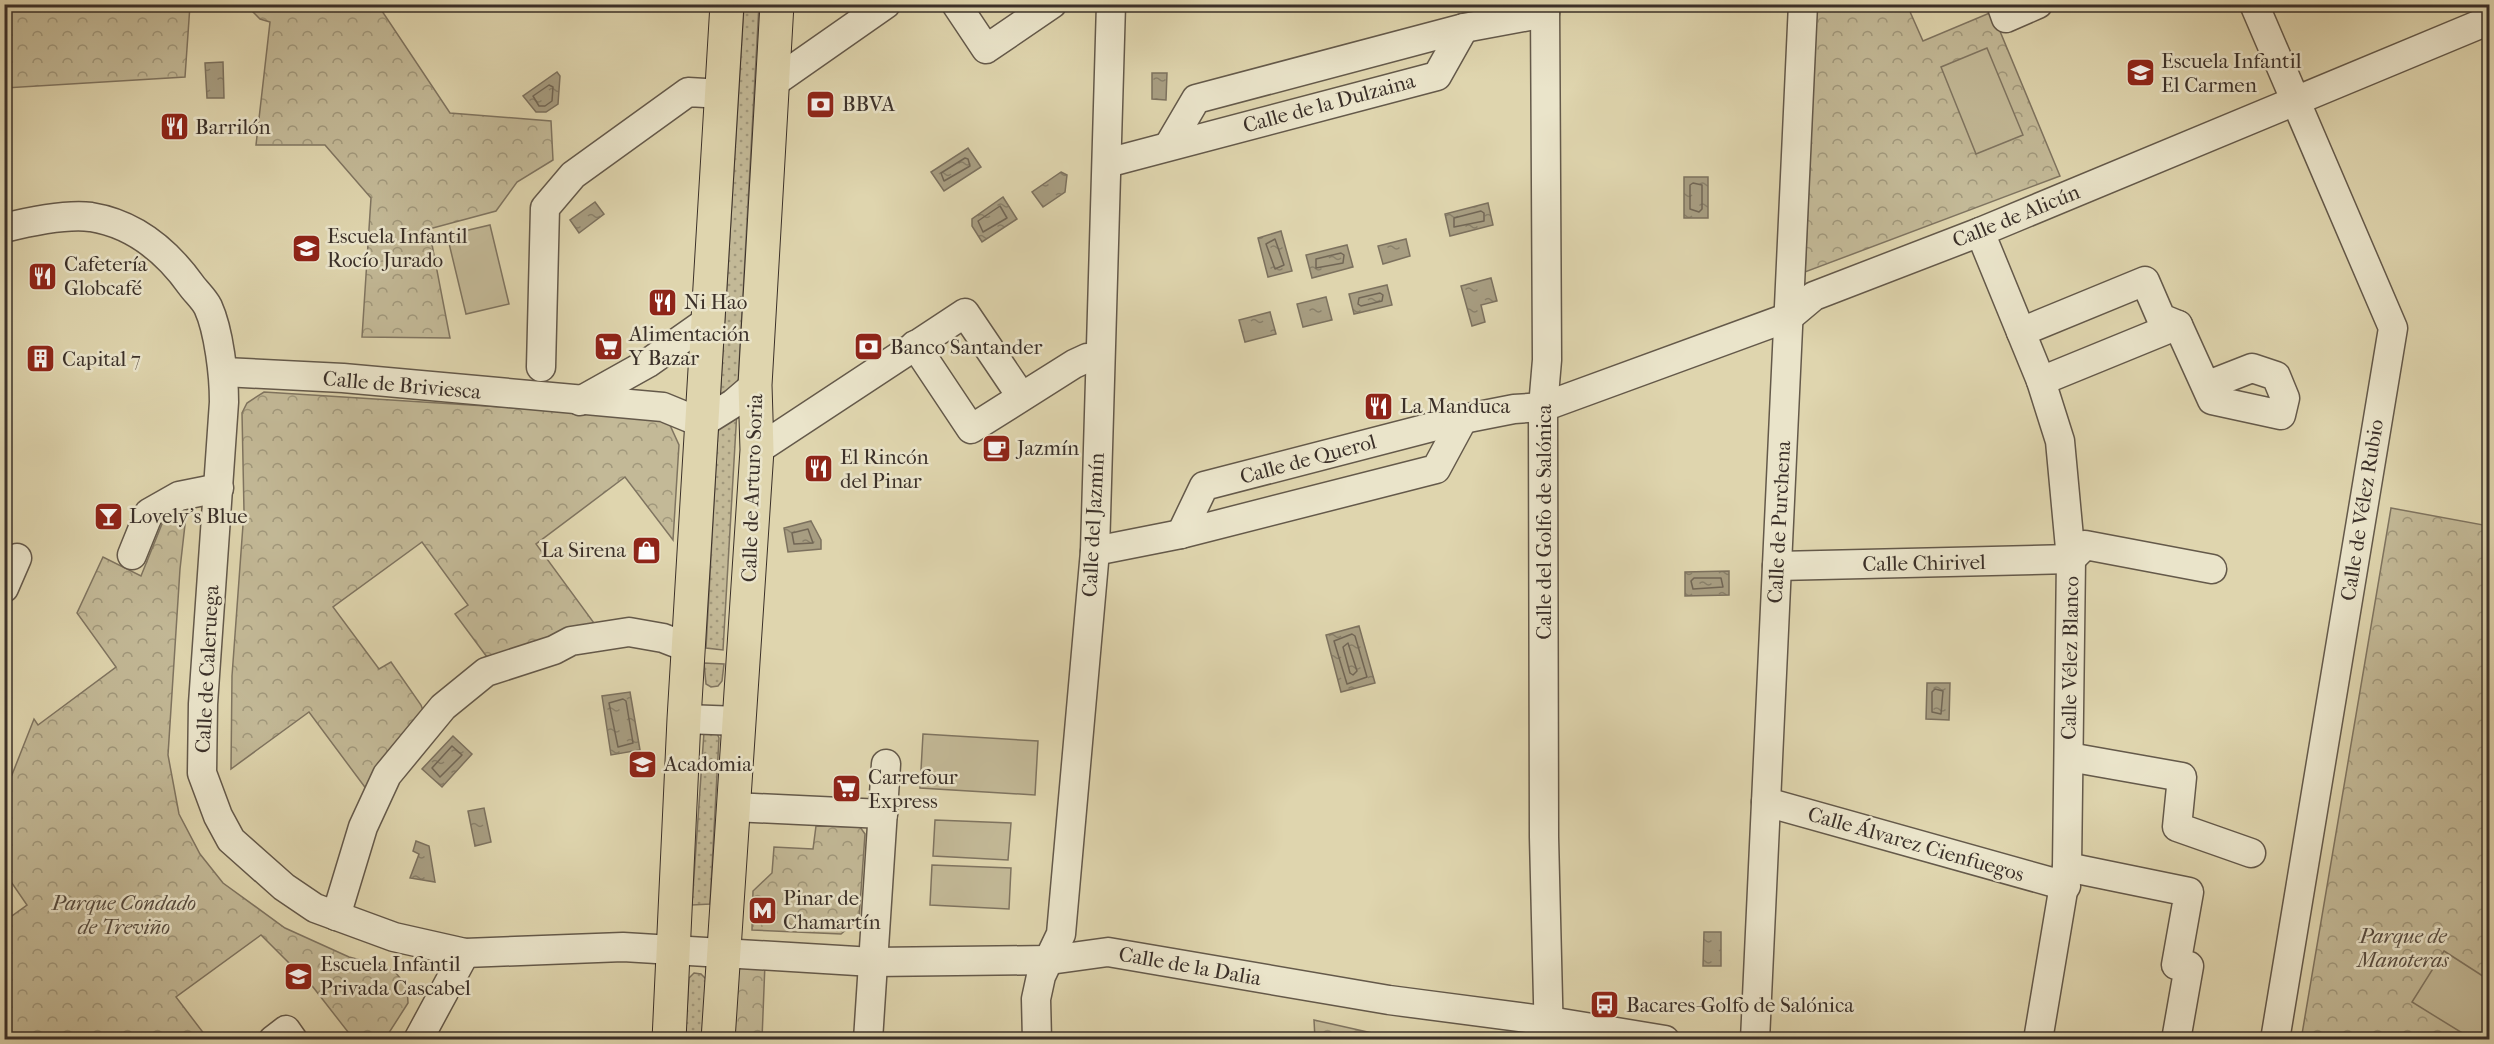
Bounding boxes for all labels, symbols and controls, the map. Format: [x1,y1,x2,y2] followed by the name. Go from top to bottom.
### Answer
[2161,49,2302,97] place label: Escuela Infantil El Carmen
[2124,57,2156,89] school or university icon: Escuela Infantil El Carmen
[1240,68,1418,138] street label: Calle de la Dulzaina
[805,88,837,120] bank icon: BBVA
[842,92,895,116] place label: BBVA
[158,111,190,143] restaurant icon: Barrilón
[195,115,271,139] place label: Barrilón
[1949,180,2083,252] street label: Calle de Alicún
[327,224,468,272] place label: Escuela Infantil Rocío Jurado
[290,232,322,264] school or university icon: Escuela Infantil Rocío Jurado
[64,252,148,300] place label: Cafetería Globcafé
[27,260,59,292] restaurant icon: Cafetería Globcafé
[647,286,679,318] restaurant icon: Ni Hao
[684,290,747,314] place label: Ni Hao
[628,322,750,370] place label: Alimentación Y Bazar
[592,330,624,362] supermarket icon: Alimentación Y Bazar
[853,331,885,363] bank icon: Banco Santander
[890,335,1043,359] place label: Banco Santander
[25,343,57,375] building icon: Capital 7
[62,347,141,371] place label: Capital 7
[322,366,482,404] street label: Calle de Briviesca
[1363,390,1395,422] restaurant icon: La Manduca
[737,393,767,583] street label: Calle de Arturo Soria
[1400,394,1510,418] place label: La Manduca
[1532,404,1556,640] street label: Calle del Golfo de Salónica
[2336,418,2388,602] street label: Calle de Vélez Rubio
[1237,429,1379,489] street label: Calle de Querol
[980,432,1012,464] cafe icon: Jazmín
[1015,436,1079,460] place label: Jazmín
[1763,440,1795,604] street label: Calle de Purchena
[840,445,929,493] place label: El Rincón del Pinar
[1077,452,1109,598] street label: Calle del Jazmín
[803,453,835,485] restaurant icon: El Rincón del Pinar
[92,500,124,532] bar icon: Lovely's Blue
[129,504,248,528] place label: Lovely's Blue
[631,534,663,566] shop icon: La Sirena
[541,538,626,562] place label: La Sirena
[1862,550,1986,576] street label: Calle Chirivel
[2057,576,2083,740] street label: Calle Vélez Blanco
[191,584,223,754] street label: Calle de Caleruega
[627,748,659,780] school or university icon: Acadomia
[663,752,752,776] place label: Acadomia
[868,765,958,813] place label: Carrefour Express
[831,773,863,805] supermarket icon: Carrefour Express
[1805,802,2027,886] street label: Calle Álvarez Cienfuegos
[783,886,881,934] place label: Pinar de Chamartín
[51,891,196,939] park label: Parque Condado de Treviño
[746,894,778,926] metro station icon: Pinar de Chamartín
[2355,924,2449,972] park label: Parque de Manoteras
[1117,942,1263,990] street label: Calle de la Dalia
[320,952,471,1000] place label: Escuela Infantil Privada Cascabel
[283,960,315,992] school or university icon: Escuela Infantil Privada Cascabel
[1589,989,1621,1021] bus stop icon: Bacares-Golfo de Salónica
[1626,993,1854,1017] place label: Bacares-Golfo de Salónica

